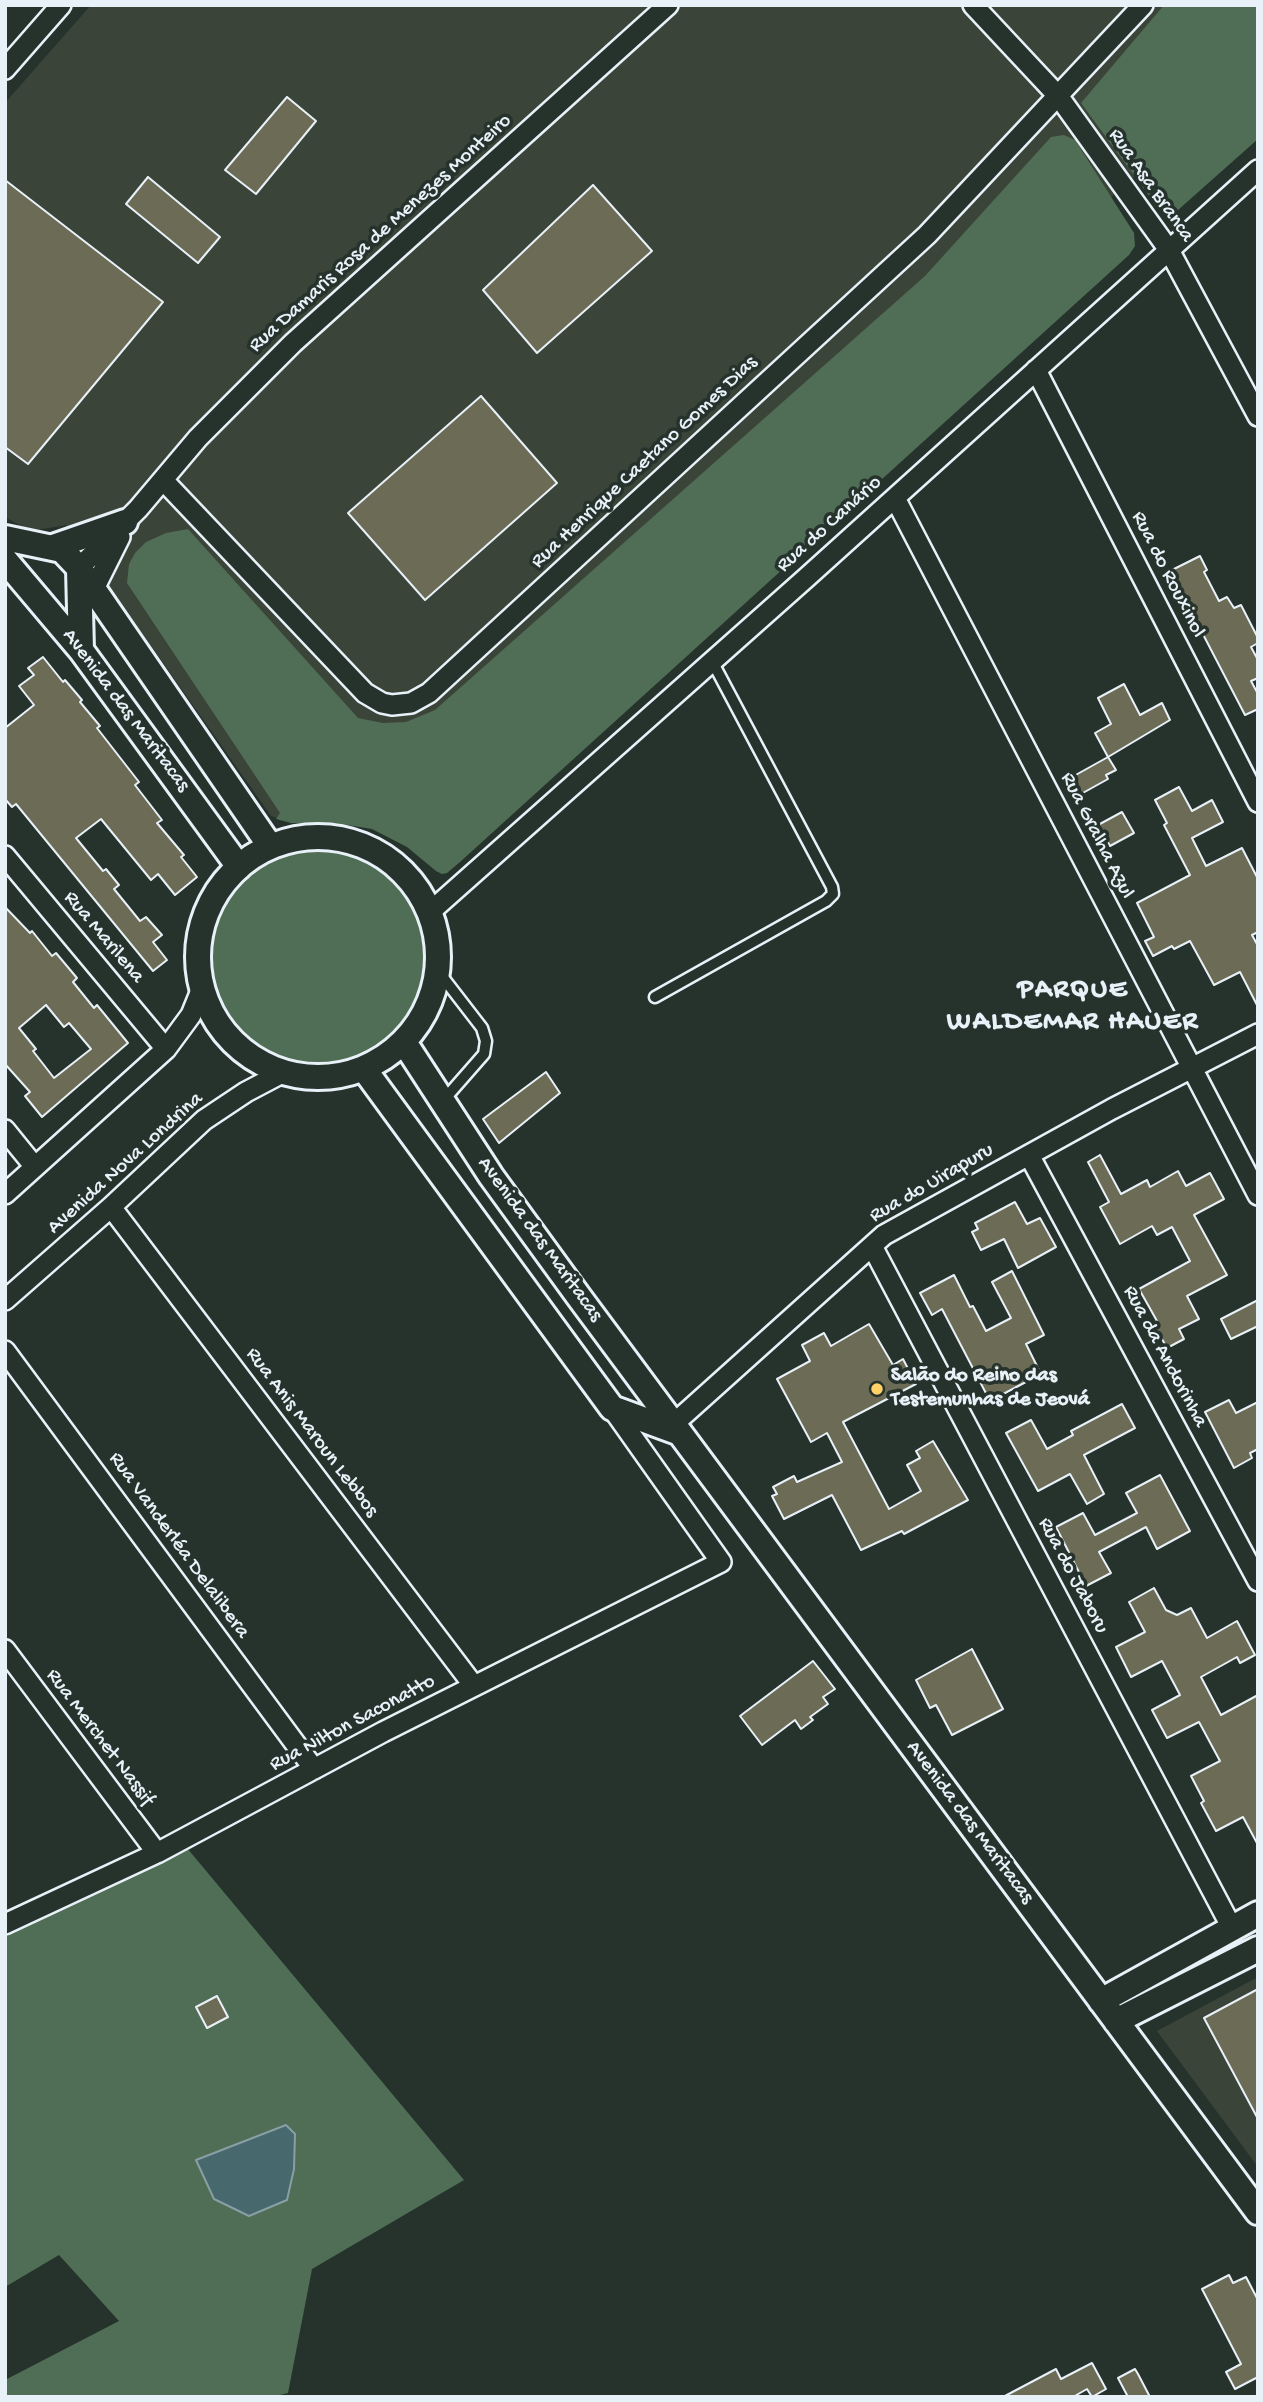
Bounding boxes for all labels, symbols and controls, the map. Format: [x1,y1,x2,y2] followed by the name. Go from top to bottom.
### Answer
[244,109,518,359] street label: Rua Damaris Rosa de Menezes Monteiro
[1102,124,1198,248] street label: Rua Asa Branca
[526,351,764,575] street label: Rua Henrique Caetano Gomes Dias
[772,471,888,579] street label: Rua do Canário
[1124,508,1210,642] street label: Rua do Rouxinol
[55,625,195,797] street label: Avenida das Maritacas
[1053,769,1139,903] street label: Rua Gralha Azul
[57,887,149,989] street label: Rua Marilena
[949,975,1197,1041] district label: PARQUE WALDEMAR HAUER
[43,1087,209,1241] street label: Avenida Nova Londrina
[866,1138,998,1230] street label: Rua do Uirapuru
[471,1153,607,1327] street label: Avenida das Maritacas
[1116,1282,1212,1432] street label: Rua da Andorinha
[239,1343,383,1523] street label: Rua Anis Maroun Lebbos
[891,1364,1089,1414] place label: Salão do Reino das Testemunhas de Jeová
[869,1381,885,1397] marker: Salão do Reino das Testemunhas de Jeová
[102,1448,254,1644] street label: Rua Vanderléa Delalibera
[1031,1514,1113,1638] street label: Rua do Jaboru
[39,1665,159,1811] street label: Rua Merchet Nassif
[266,1670,440,1778] street label: Rua Nilton Saconatto
[899,1737,1039,1909] street label: Avenida das Maritacas

